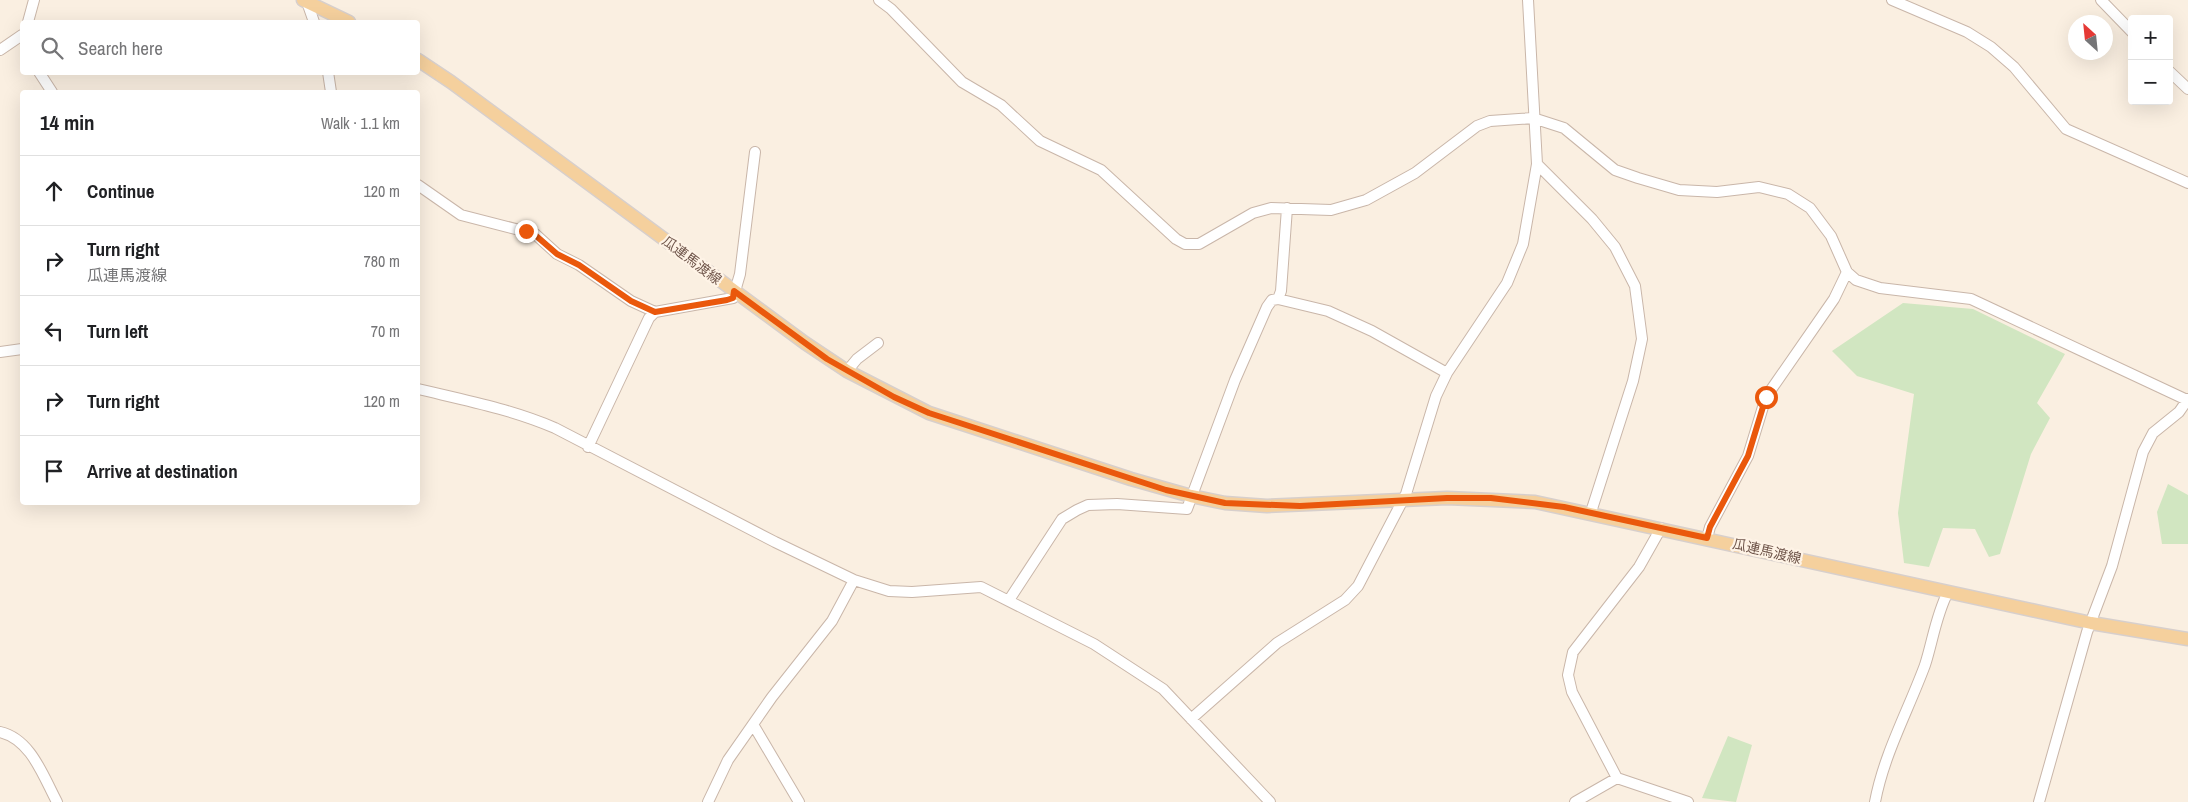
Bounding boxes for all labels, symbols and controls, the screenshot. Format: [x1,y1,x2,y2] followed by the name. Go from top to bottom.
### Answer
[2068,15,2113,60] north arrow
[2128,15,2173,105] map controls
[2128,15,2173,60] button: +
[20,20,420,75] search box
[38,34,66,62] icon: search
[78,35,163,61] text: Search here
[2128,60,2173,105] button: −
[40,108,95,137] text: 14 min
[321,112,400,134] text: Walk · 1.1 km
[40,177,68,205] icon: ahead
[87,178,155,204] text: Continue
[364,180,400,202] text: 120 m
[515,220,538,243] route end
[659,232,725,288] street label: 瓜連馬渡線
[87,236,159,262] text: Turn right
[40,247,68,275] icon: right
[364,250,400,272] text: 780 m
[87,264,167,286] text: 瓜連馬渡線
[40,317,68,345] icon: left
[87,318,148,344] text: Turn left
[371,320,400,342] text: 70 m
[1755,386,1778,409] route start
[40,387,68,415] icon: right
[87,388,159,414] text: Turn right
[364,390,400,412] text: 120 m
[40,457,68,485] icon: arrive
[87,458,238,484] text: Arrive at destination
[1731,534,1803,568] street label: 瓜連馬渡線

